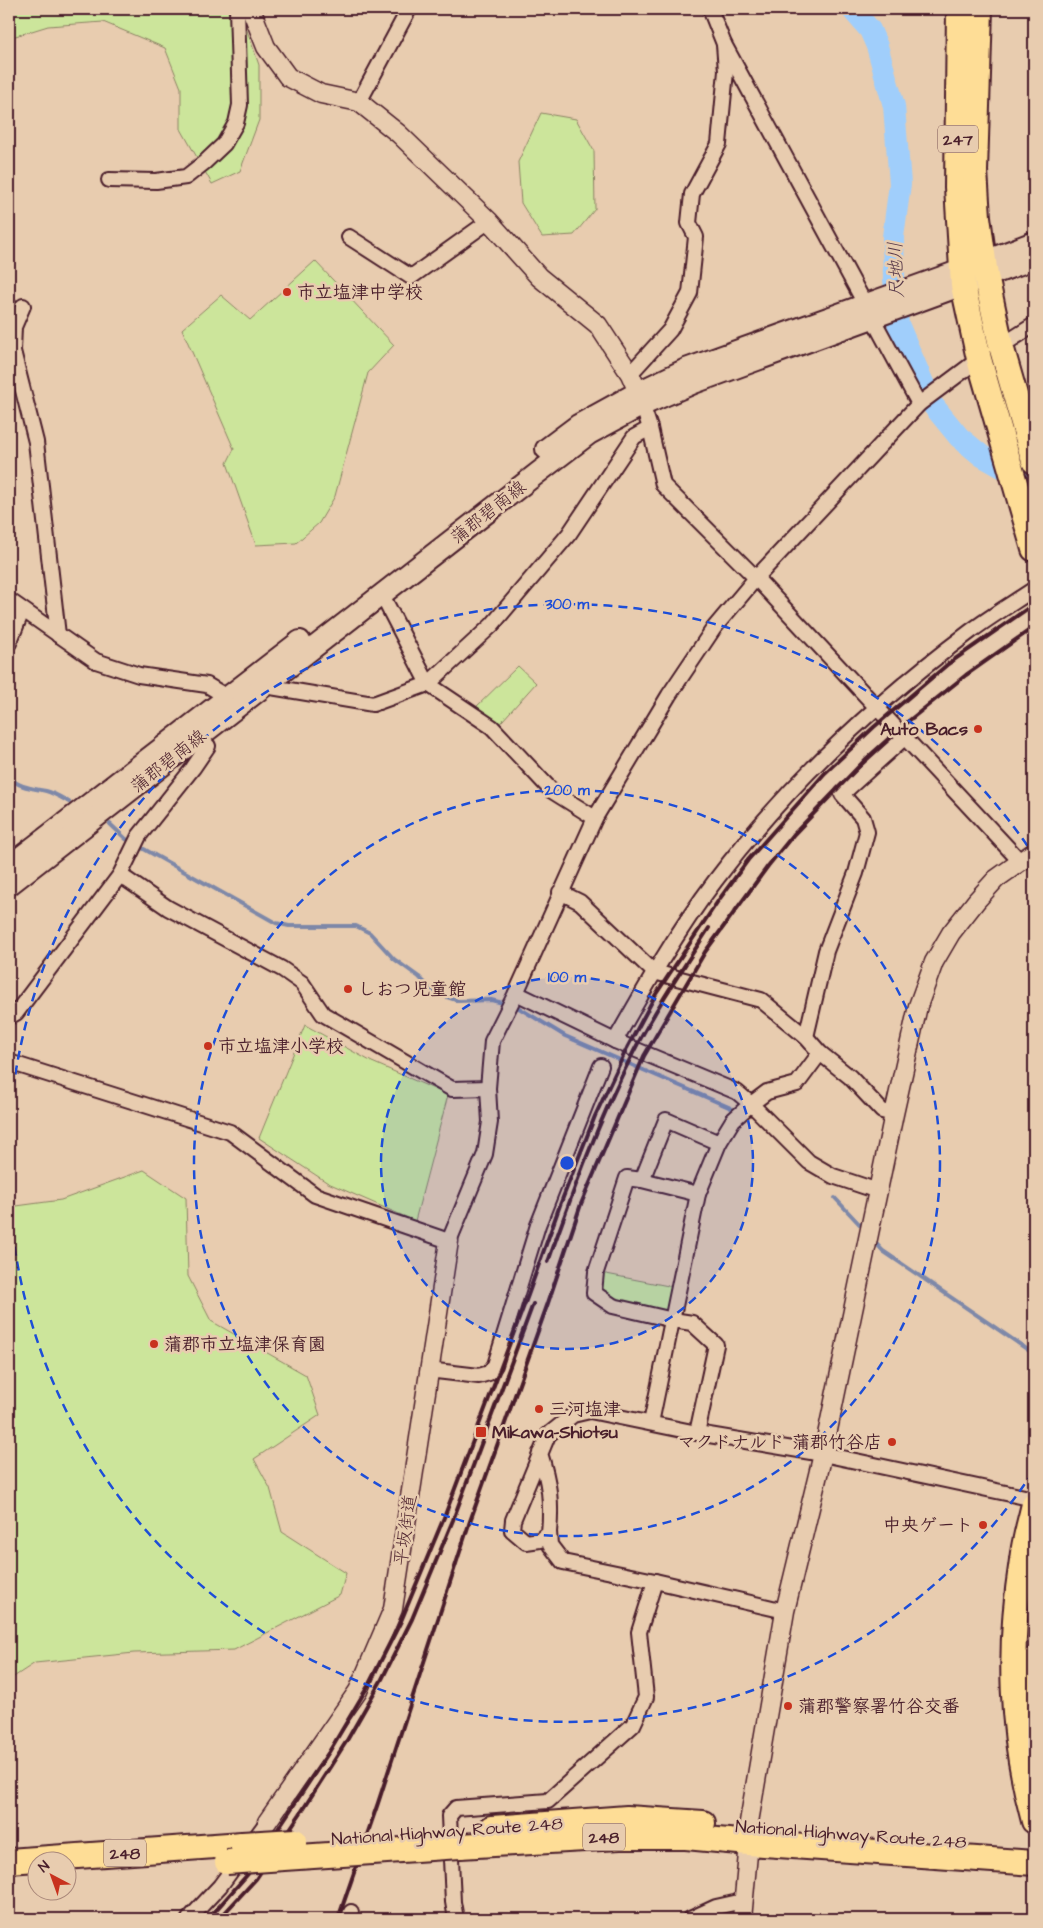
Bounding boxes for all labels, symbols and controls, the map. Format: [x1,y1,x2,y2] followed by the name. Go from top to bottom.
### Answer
[938,126,978,152] road number: 247
[882,241,911,299] water label: 尺地川
[297,280,423,305] place label: 市立塩津中学校
[281,286,293,298] marker: 市立塩津中学校
[445,475,531,550] street label: 蒲郡碧南線
[544,594,589,615] text: 300 m
[880,717,968,742] place label: Auto Bacs
[972,723,984,735] marker: Auto Bacs
[125,724,211,799] street label: 蒲郡碧南線
[543,780,590,801] text: 200 m
[548,967,587,988] text: 100 m
[358,977,466,1002] place label: しおつ児童館
[342,983,354,995] marker: しおつ児童館
[218,1034,344,1059] place label: 市立塩津小学校
[202,1040,214,1052] marker: 市立塩津小学校
[558,1154,576,1172] centre of rings
[164,1332,326,1357] place label: 蒲郡市立塩津保育園
[148,1338,160,1350] marker: 蒲郡市立塩津保育園
[549,1397,621,1422] place label: 三河塩津
[533,1403,545,1415] marker: 三河塩津
[492,1420,618,1445] place label: Mikawa-Shiotsu
[474,1425,488,1439] marker: Mikawa-Shiotsu
[678,1430,882,1455] place label: マクドナルド 蒲郡竹谷店
[886,1436,898,1448] marker: マクドナルド 蒲郡竹谷店
[388,1493,423,1567] street label: 平坂街道
[883,1513,973,1538] place label: 中央ゲート
[977,1519,989,1531] marker: 中央ゲート
[798,1694,960,1719] place label: 蒲郡警察署竹谷交番
[782,1700,794,1712] marker: 蒲郡警察署竹谷交番
[330,1811,564,1853] street label: National Highway Route 248
[734,1814,968,1856] street label: National Highway Route 248
[583,1824,625,1850] road number: 248
[104,1840,146,1866] road number: 248
[28,1850,78,1900] north arrow
[34,1856,54,1877] text: N

